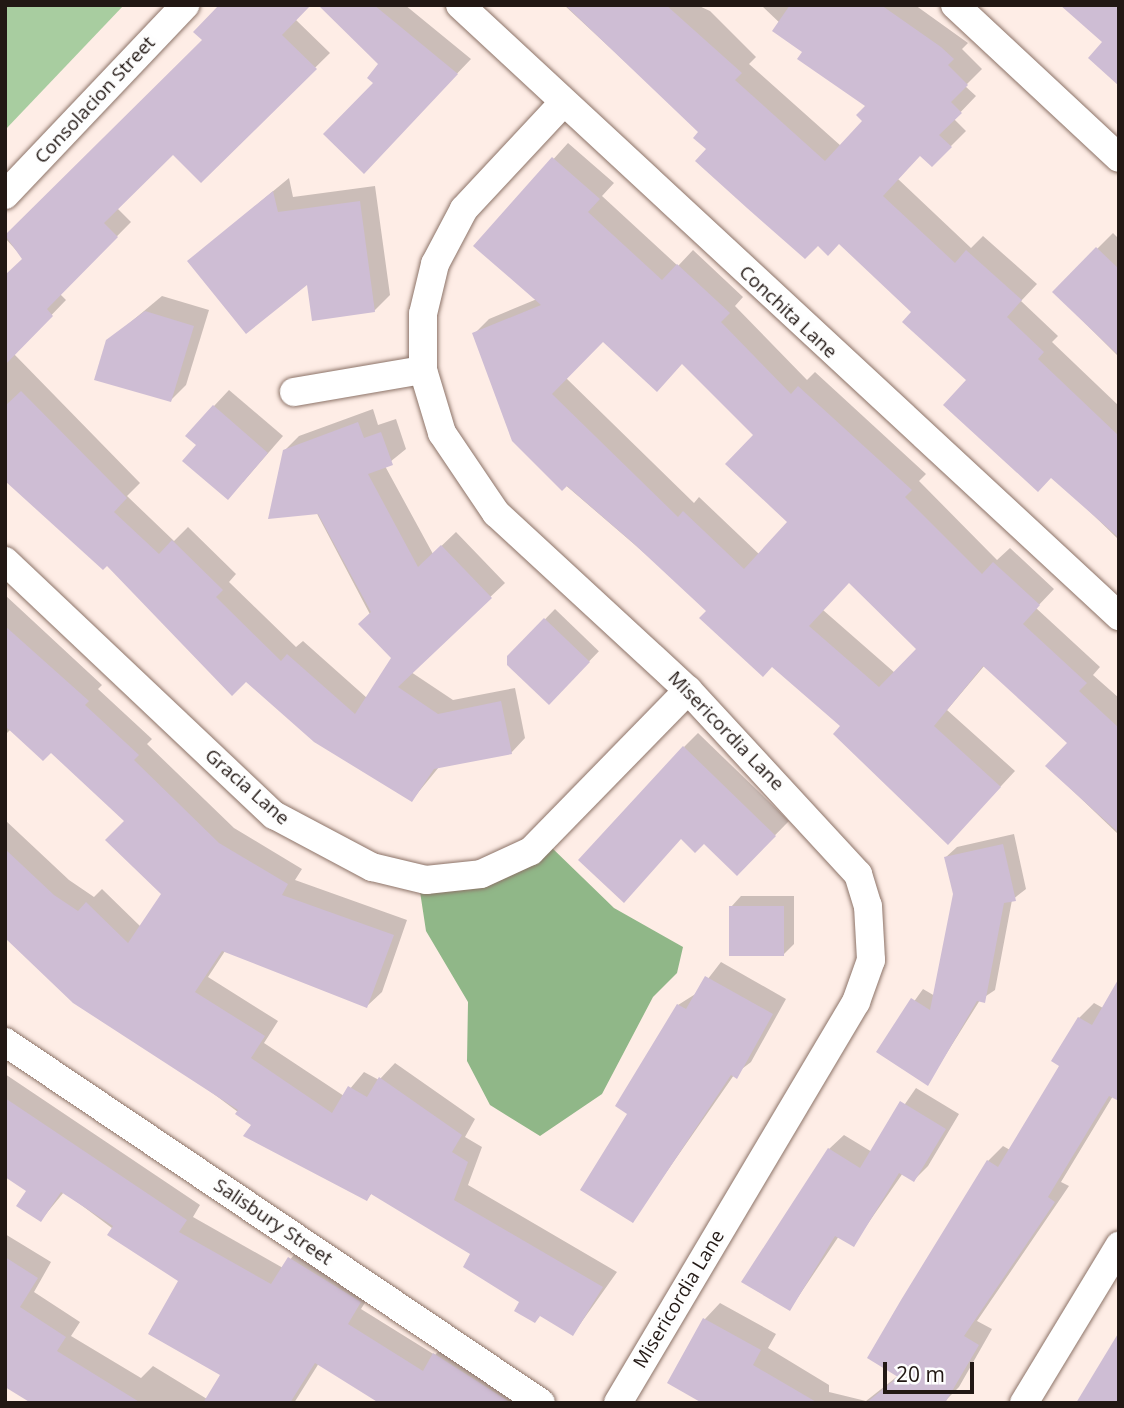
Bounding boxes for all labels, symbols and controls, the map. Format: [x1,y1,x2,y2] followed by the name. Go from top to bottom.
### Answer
[30,32,160,168] street label: Consolacion Street
[734,261,842,363] street label: Conchita Lane
[663,667,789,795] street label: Misericordia Lane
[200,744,294,830] street label: Gracia Lane
[209,1174,337,1270] street label: Salisbury Street
[629,1226,729,1372] street label: Misericordia Lane
[886,1348,977,1392] scale bar
[896,1360,945,1388] text: 20 m

